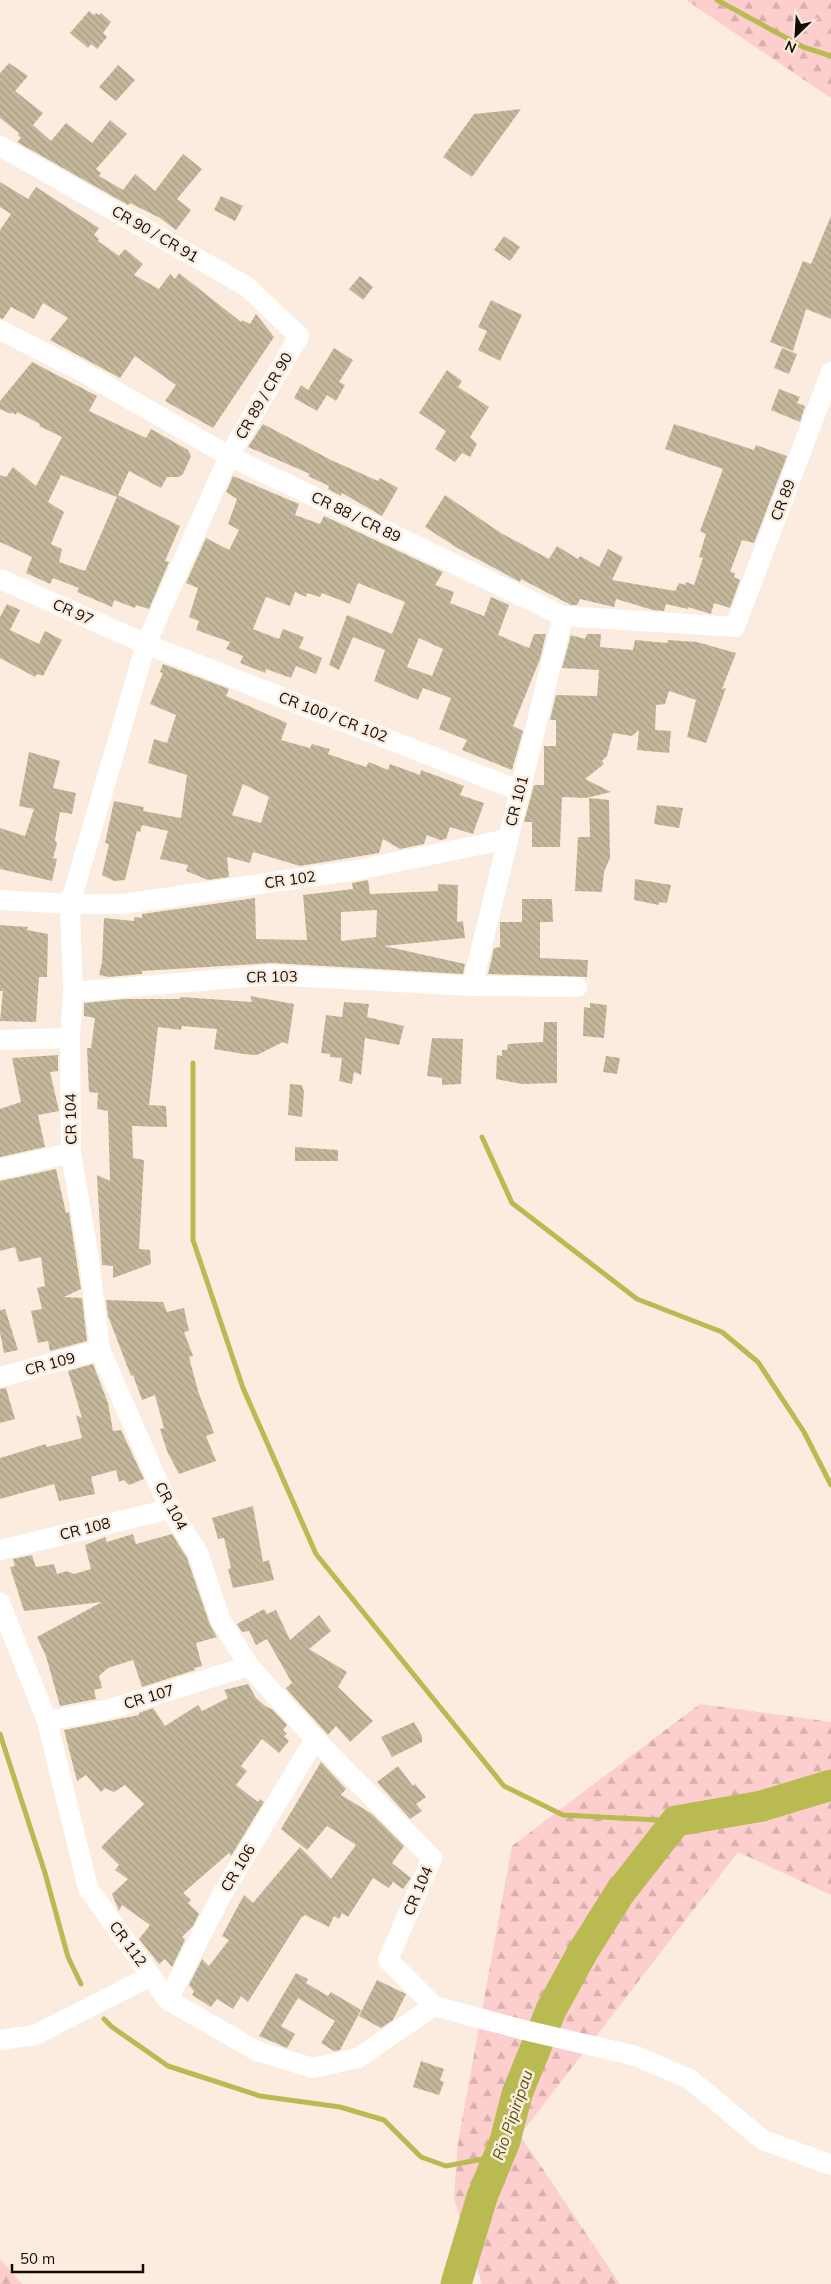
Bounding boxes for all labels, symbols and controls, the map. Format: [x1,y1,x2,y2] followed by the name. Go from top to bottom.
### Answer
[771,10,821,60] north arrow
[782,36,799,57] text: N
[108,201,202,266] street label: CR 90 / CR 91
[231,349,296,443] street label: CR 89 / CR 90
[766,477,799,523] street label: CR 89
[308,487,404,546] street label: CR 88 / CR 89
[50,594,97,629] street label: CR 97
[276,687,390,746] street label: CR 100 / CR 102
[501,774,532,828] street label: CR 101
[263,867,317,893] street label: CR 102
[246,967,298,986] street label: CR 103
[61,1093,80,1145] street label: CR 104
[23,1348,77,1379] street label: CR 109
[151,1479,192,1533] street label: CR 104
[58,1513,112,1544] street label: CR 108
[121,1680,176,1713] street label: CR 107
[216,1841,259,1895] street label: CR 106
[399,1863,436,1918] street label: CR 104
[106,1917,151,1970] street label: CR 112
[487,2067,537,2163] water label: Rio Pipiripau
[12,2242,144,2274] scale bar
[20,2249,55,2268] text: 50 m

